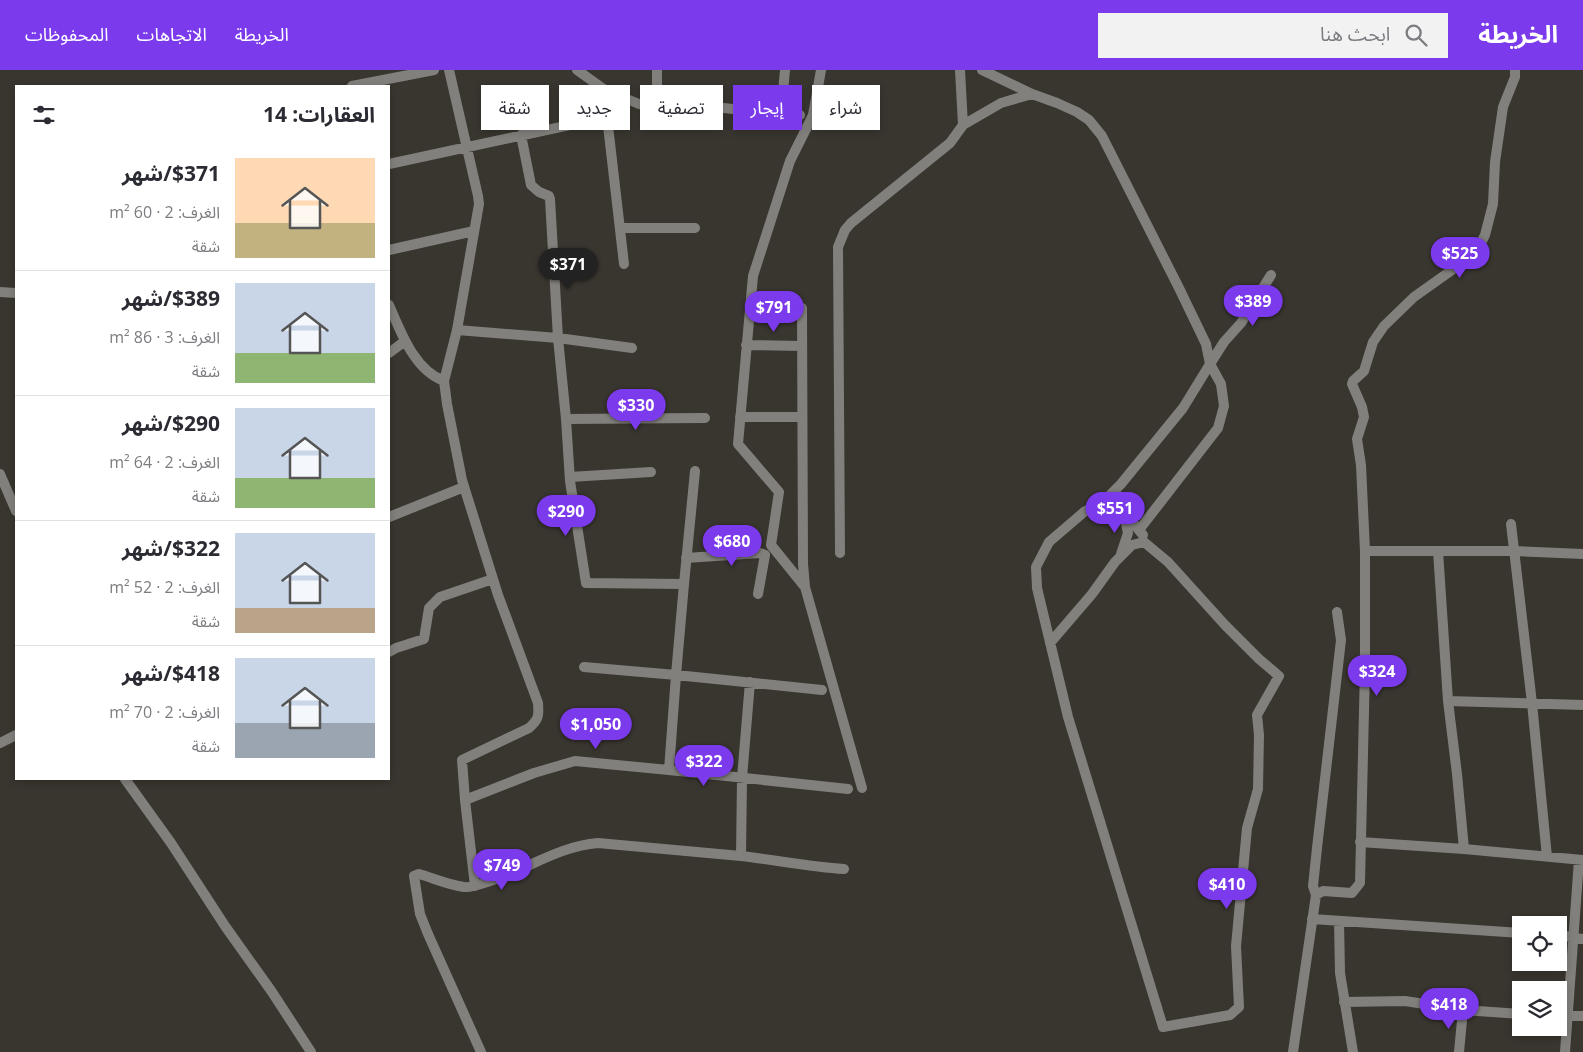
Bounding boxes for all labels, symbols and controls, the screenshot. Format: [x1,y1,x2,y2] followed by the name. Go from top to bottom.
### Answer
[1098,13,1448,58] search box
[1478,17,1558,50] text: الخريطة
[1320,21,1390,47] text: ابحث هنا
[1402,21,1430,49] icon: search
[25,22,109,46] text: المحفوظات
[137,22,207,46] text: الاتجاهات
[235,22,289,46] text: الخريطة
[481,85,549,130] chip: شقة
[559,85,630,130] chip: جديد
[640,85,723,130] chip: تصفية
[733,85,802,130] chip: إيجار
[812,85,880,130] chip: شراء
[263,100,375,128] text: العقارات: 14
[30,101,58,129] icon: filters
[122,159,220,187] text: $371/شهر
[275,178,335,238] icon: home
[109,201,220,223] text: الغرف: 2 · 60 m²
[192,235,220,257] text: شقة
[1430,236,1490,279] pin: $525
[1442,242,1478,264] text: $525
[538,248,598,290] pin: $371
[550,253,586,275] text: $371
[122,284,220,312] text: $389/شهر
[1223,284,1283,327] pin: $389
[744,290,804,333] pin: $791
[1235,290,1271,312] text: $389
[756,296,792,318] text: $791
[275,303,335,363] icon: home
[109,326,220,348] text: الغرف: 3 · 86 m²
[192,360,220,382] text: شقة
[606,388,666,431] pin: $330
[618,394,654,416] text: $330
[122,409,220,437] text: $290/شهر
[275,428,335,488] icon: home
[109,451,220,473] text: الغرف: 2 · 64 m²
[192,485,220,507] text: شقة
[1085,492,1145,534] pin: $551
[536,494,596,537] pin: $290
[1097,497,1133,519] text: $551
[548,500,584,522] text: $290
[702,524,762,567] pin: $680
[714,530,750,552] text: $680
[122,534,220,562] text: $322/شهر
[275,553,335,613] icon: home
[109,576,220,598] text: الغرف: 2 · 52 m²
[192,610,220,632] text: شقة
[1347,654,1407,697] pin: $324
[122,659,220,687] text: $418/شهر
[1359,660,1395,682] text: $324
[275,678,335,738] icon: home
[109,701,220,723] text: الغرف: 2 · 70 m²
[555,708,637,750] pin: $1,050
[571,713,621,735] text: $1,050
[192,735,220,757] text: شقة
[674,744,734,787] pin: $322
[686,750,722,772] text: $322
[472,848,532,891] pin: $749
[484,854,520,876] text: $749
[1197,868,1257,910] pin: $410
[1209,873,1245,895] text: $410
[1512,916,1567,1036] map controls
[1512,916,1567,971] button: locate
[1512,981,1567,1036] button: layers
[1419,988,1479,1030] pin: $418
[1431,993,1467,1015] text: $418

